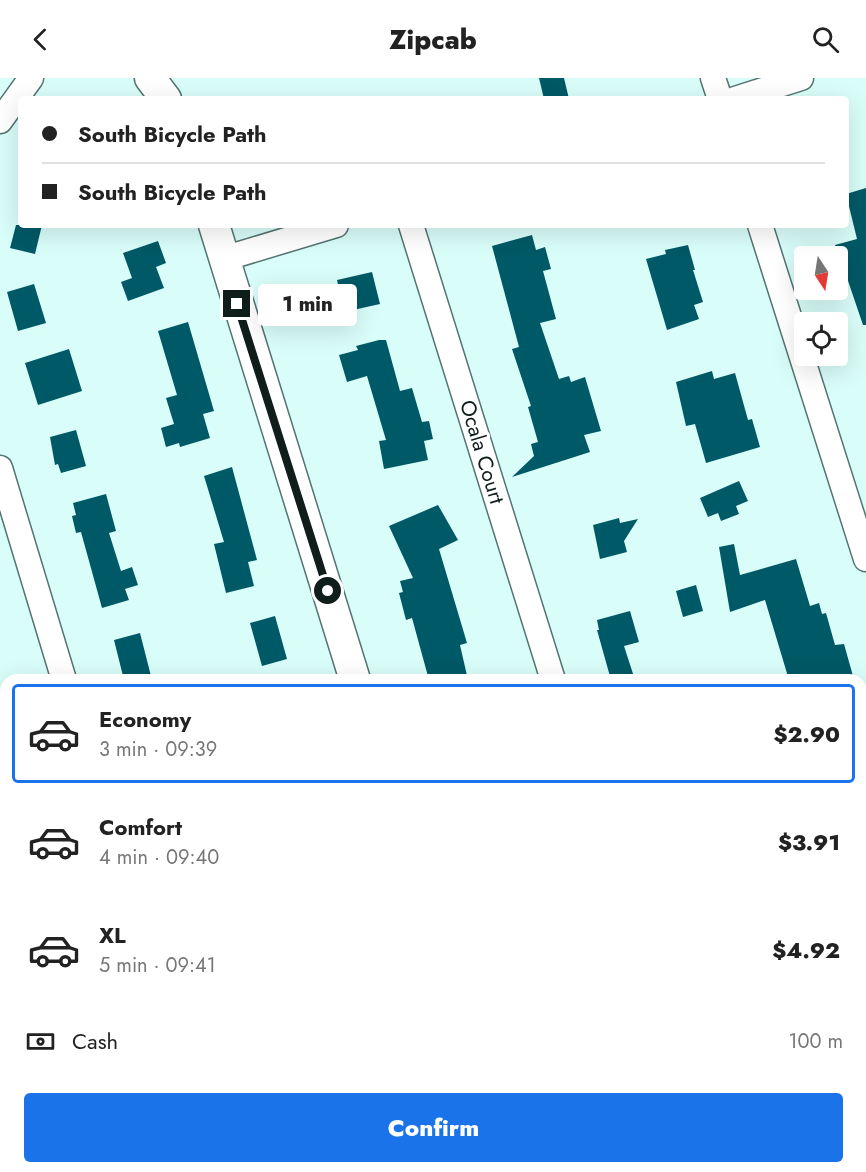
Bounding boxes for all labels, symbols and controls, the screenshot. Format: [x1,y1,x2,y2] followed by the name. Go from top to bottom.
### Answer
[389,20,477,59] text: Zipcab
[24,23,57,56] icon: back
[809,23,842,56] icon: search
[78,118,267,150] text: South Bicycle Path
[78,176,267,208] text: South Bicycle Path
[794,246,848,300] north arrow
[794,246,848,366] map controls
[258,283,357,325] callout: 1 min
[223,290,250,317] route end
[282,290,333,319] text: 1 min
[794,312,848,366] button: locate
[452,396,512,508] street label: Ocala Court
[314,577,341,604] route start
[99,703,191,735] text: Economy
[27,707,81,761] icon: car
[773,718,840,750] text: $2.90
[99,735,217,764] text: 3 min · 09:39
[99,811,182,843] text: Comfort
[27,815,81,869] icon: car
[778,826,840,858] text: $3.91
[99,843,219,872] text: 4 min · 09:40
[99,919,126,951] text: XL
[27,923,81,977] icon: car
[772,934,840,966] text: $4.92
[99,951,216,980] text: 5 min · 09:41
[24,1025,57,1058] icon: cash
[72,1025,118,1057] text: Cash
[788,1027,843,1056] text: 100 m
[24,1093,843,1162] button: Confirm

